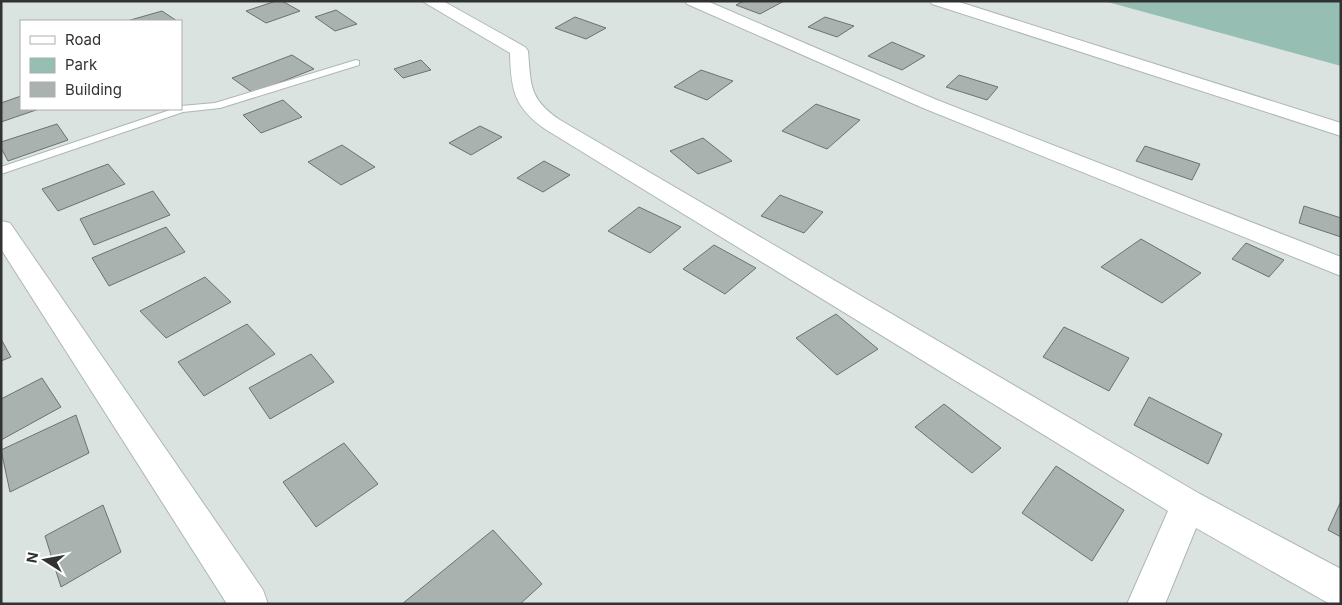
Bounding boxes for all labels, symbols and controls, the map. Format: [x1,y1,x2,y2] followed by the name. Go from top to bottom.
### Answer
[20,20,182,110] legend
[65,30,101,49] text: Road
[65,55,98,74] text: Park
[65,80,122,99] text: Building
[20,535,70,585] north arrow
[22,551,41,564] text: N

